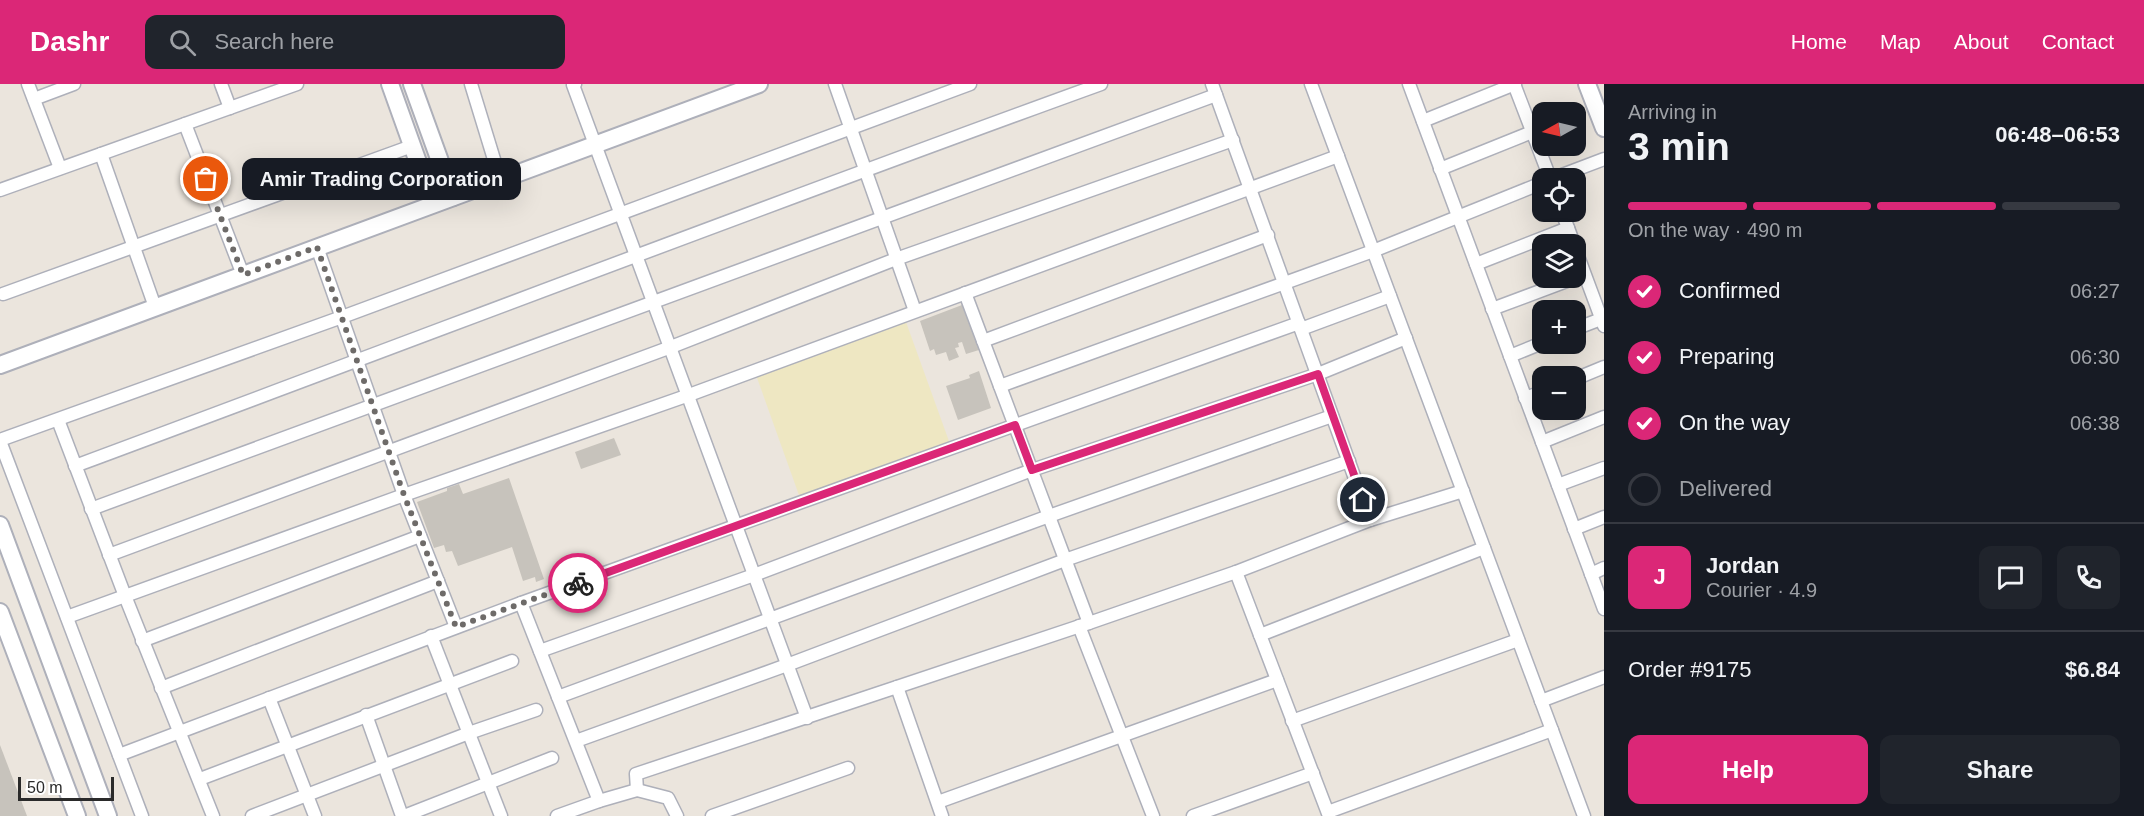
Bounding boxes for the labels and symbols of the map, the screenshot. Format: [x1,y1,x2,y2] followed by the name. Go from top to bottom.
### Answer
[1532,102,1586,156] north arrow
[180,153,231,204] pin
[242,158,521,200] callout: Amir Trading Corporation
[1337,474,1388,525] pin
[548,553,608,613] courier
[18,774,114,802] scale bar

